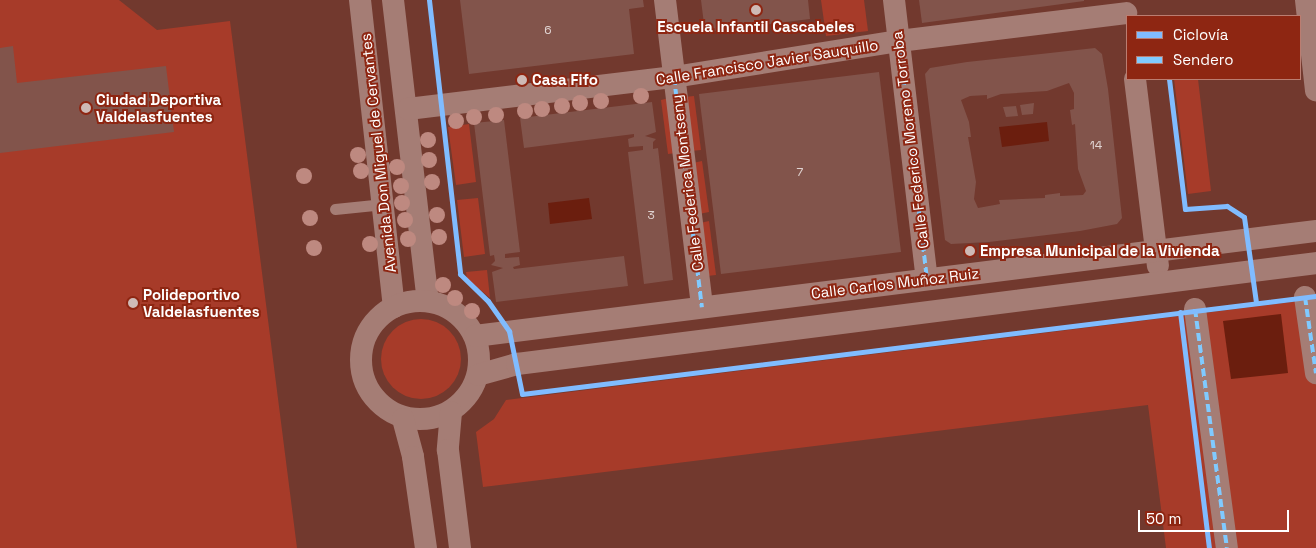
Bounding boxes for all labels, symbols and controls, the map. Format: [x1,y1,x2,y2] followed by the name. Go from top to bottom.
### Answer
[750,4,762,16] marker: Escuela Infantil Cascabeles
[1126,15,1301,80] legend
[657,18,855,36] place label: Escuela Infantil Cascabeles
[544,24,552,38] house number: 6
[1173,25,1228,44] text: Ciclovía
[888,30,932,250] street label: Calle Federico Moreno Torroba
[356,33,400,273] street label: Avenida Don Miguel de Cervantes
[654,35,880,89] street label: Calle Francisco Javier Sauquillo
[1173,50,1233,69] text: Sendero
[532,71,598,89] place label: Casa Fifo
[516,74,528,86] marker: Casa Fifo
[96,90,221,125] place label: Ciudad Deportiva Valdelasfuentes
[667,94,707,272] street label: Calle Federica Montseny
[80,102,92,114] marker: Ciudad Deportiva Valdelasfuentes
[1090,139,1102,153] house number: 14
[797,166,803,180] house number: 7
[647,209,655,223] house number: 3
[980,242,1220,260] place label: Empresa Municipal de la Vivienda
[964,245,976,257] marker: Empresa Municipal de la Vivienda
[810,264,980,302] street label: Calle Carlos Muñoz Ruiz
[143,285,260,320] place label: Polideportivo Valdelasfuentes
[127,297,139,309] marker: Polideportivo Valdelasfuentes
[1141,500,1292,532] scale bar
[1146,509,1181,528] text: 50 m

